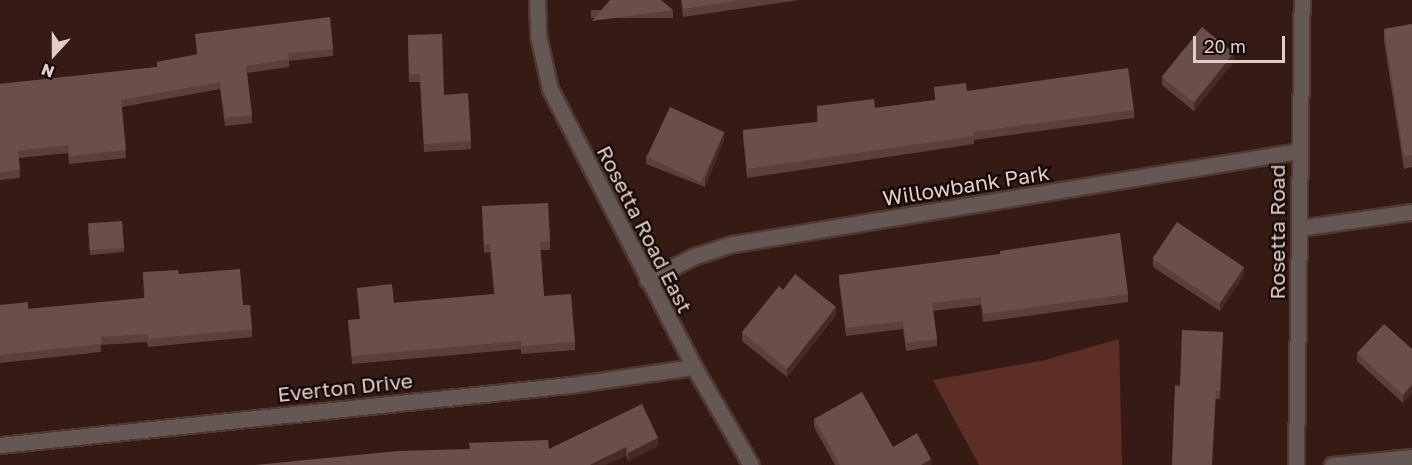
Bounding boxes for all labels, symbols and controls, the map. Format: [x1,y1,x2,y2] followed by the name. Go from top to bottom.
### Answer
[24,24,84,84] north arrow
[1196,24,1288,62] scale bar
[1204,35,1246,57] text: 20 m
[38,59,57,82] text: N
[592,141,698,317] street label: Rosetta Road East
[881,159,1051,211] street label: Willowbank Park
[1264,164,1290,300] street label: Rosetta Road
[276,367,414,407] street label: Everton Drive

